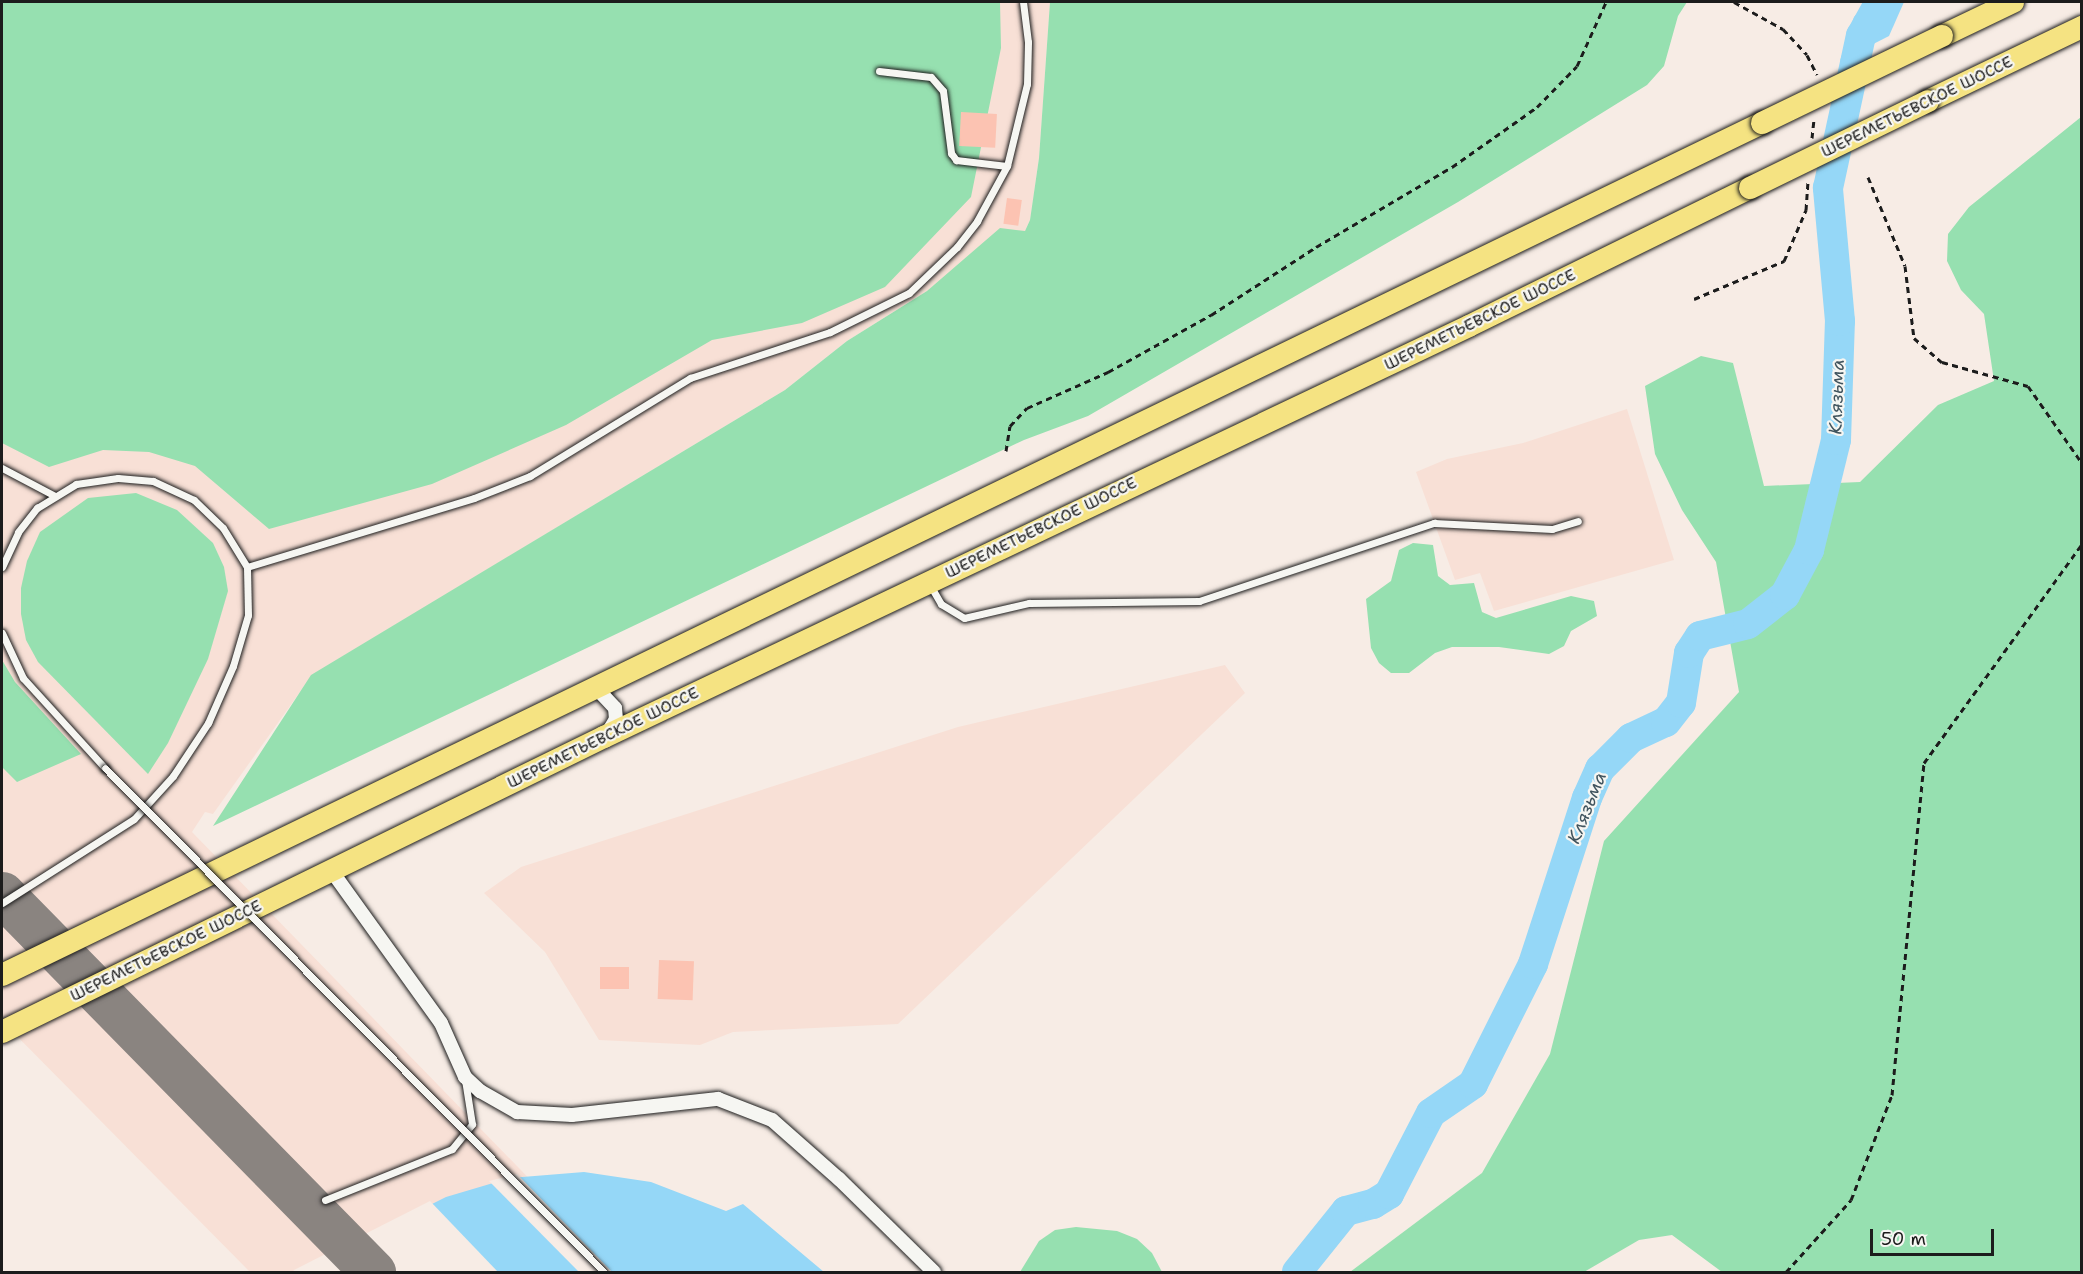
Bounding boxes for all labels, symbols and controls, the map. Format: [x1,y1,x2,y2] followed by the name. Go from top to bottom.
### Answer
[1818,52,2016,162] street label: ШЕРЕМЕТЬЕВСКОЕ ШОССЕ
[1381,265,1579,375] street label: ШЕРЕМЕТЬЕВСКОЕ ШОССЕ
[1825,359,1849,435] water label: Клязьма
[942,473,1140,583] street label: ШЕРЕМЕТЬЕВСКОЕ ШОССЕ
[504,683,702,793] street label: ШЕРЕМЕТЬЕВСКОЕ ШОССЕ
[1563,769,1611,847] water label: Клязьма
[67,896,265,1006] street label: ШЕРЕМЕТЬЕВСКОЕ ШОССЕ
[1873,1217,1998,1255] scale bar
[1881,1227,1926,1251] text: 50 m

